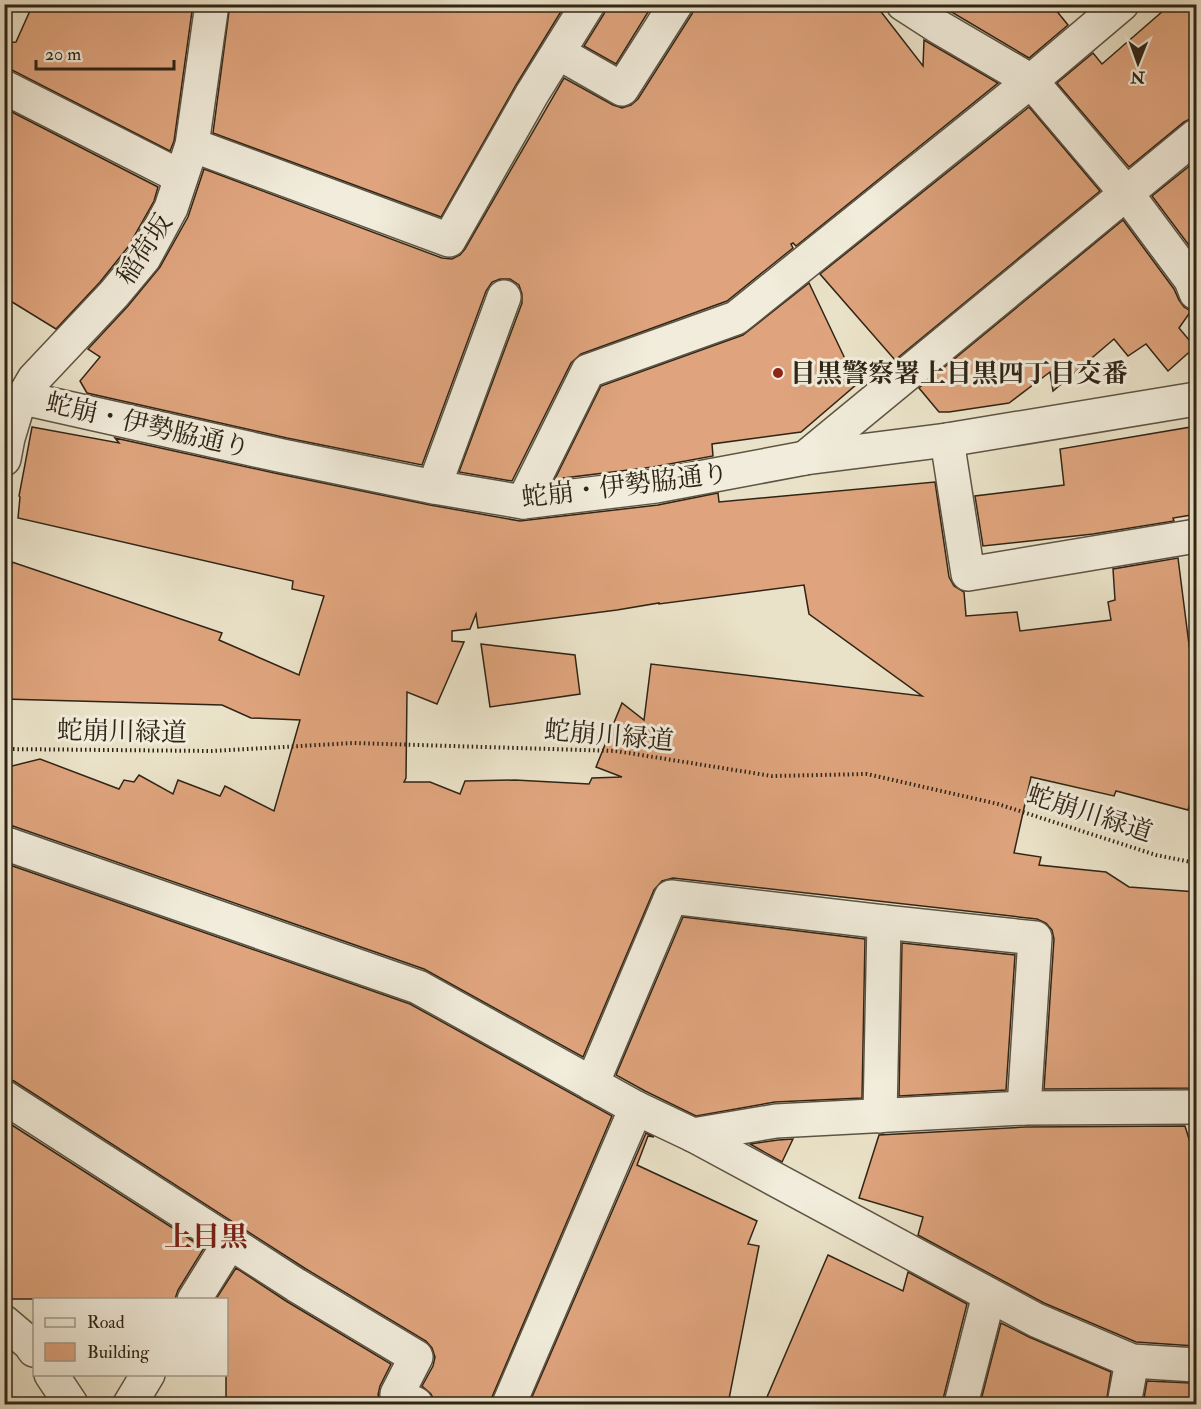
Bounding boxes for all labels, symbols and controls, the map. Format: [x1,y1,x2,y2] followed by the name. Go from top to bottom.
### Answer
[36,33,174,71] scale bar
[1108,33,1168,93] north arrow
[45,43,81,66] text: 20 m
[1130,67,1146,87] text: N
[110,208,180,291] street label: 稲荷坂
[790,358,1128,390] place label: 目黒警察署上目黒四丁目交番
[771,366,785,380] marker: 目黒警察署上目黒四丁目交番
[43,387,253,465] street label: 蛇崩・伊勢脇通り
[520,457,730,515] street label: 蛇崩・伊勢脇通り
[543,714,675,758] street label: 蛇崩川緑道
[57,715,187,749] street label: 蛇崩川緑道
[1023,779,1156,849] street label: 蛇崩川緑道
[164,1220,248,1255] district label: 上目黒
[33,1298,228,1376] legend
[87,1311,125,1334] text: Road
[87,1341,150,1364] text: Building

